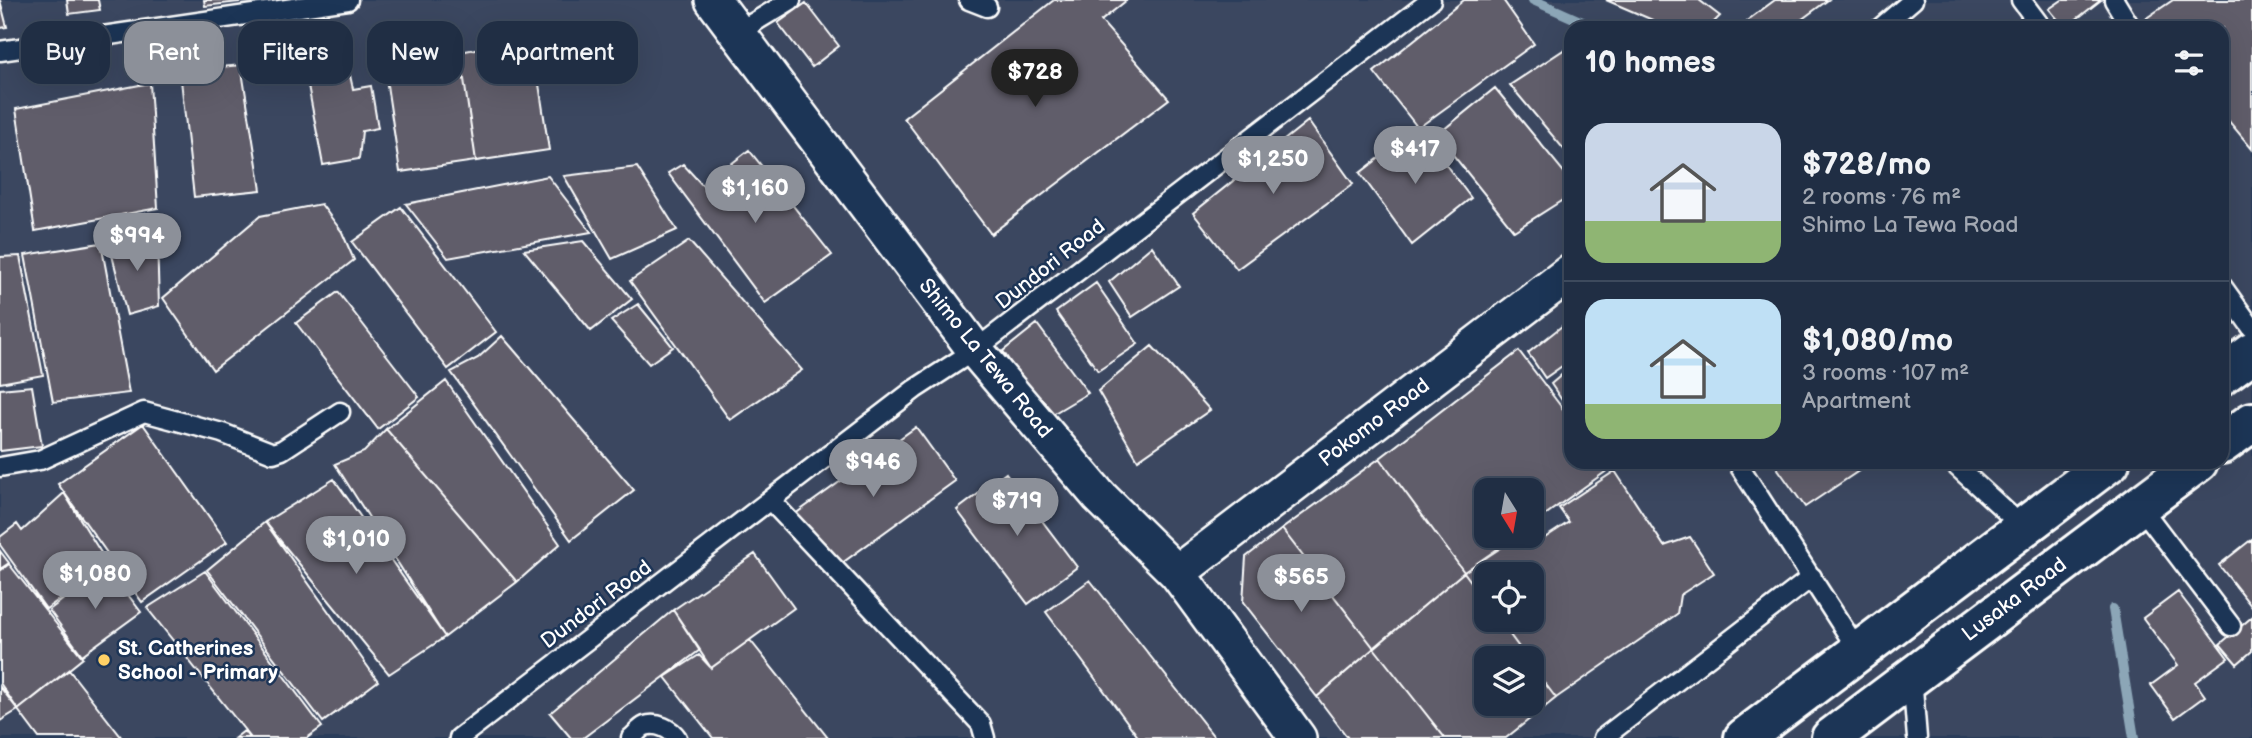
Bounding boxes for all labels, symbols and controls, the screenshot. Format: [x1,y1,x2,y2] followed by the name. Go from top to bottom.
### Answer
[21,21,110,84] chip: Buy
[124,21,224,84] chip: Rent
[238,21,353,84] chip: Filters
[367,21,463,84] chip: New
[477,21,638,84] chip: Apartment
[2170,44,2208,82] icon: filters
[1585,45,1716,81] text: 10 homes
[994,50,1076,109] pin: $728
[1007,58,1063,86] text: $728
[1374,127,1456,186] pin: $417
[1390,135,1440,163] text: $417
[1216,136,1330,196] pin: $1,250
[1237,145,1309,173] text: $1,250
[1802,147,1931,183] text: $728/mo
[1641,151,1725,235] icon: home
[698,166,812,225] pin: $1,160
[721,174,789,202] text: $1,160
[1802,183,1961,211] text: 2 rooms · 76 m²
[1802,211,2019,239] text: Shimo La Tewa Road
[96,214,178,273] pin: $994
[991,214,1110,315] street label: Dundori Road
[109,222,165,250] text: $994
[914,274,1058,443] street label: Shimo La Tewa Road
[1802,323,1953,359] text: $1,080/mo
[1641,327,1725,411] icon: home
[1802,359,1969,387] text: 3 rooms · 107 m²
[1314,373,1434,472] street label: Pokomo Road
[1802,387,1911,415] text: Apartment
[832,440,914,499] pin: $946
[845,448,901,476] text: $946
[976,478,1058,538] pin: $719
[1474,478,1544,548] north arrow
[1474,478,1544,716] map controls
[991,487,1043,515] text: $719
[299,516,413,576] pin: $1,010
[322,525,390,553] text: $1,010
[38,552,152,611] pin: $1,080
[1957,552,2071,647] street label: Lusaka Road
[1260,554,1342,614] pin: $565
[536,555,656,654] street label: Dundori Road
[59,560,131,588] text: $1,080
[1474,562,1544,632] button: locate
[1273,563,1329,591] text: $565
[118,636,278,685] place label: St. Catherines School - Primary
[1474,646,1544,716] button: layers
[96,652,112,668] marker: St. Catherines School - Primary

